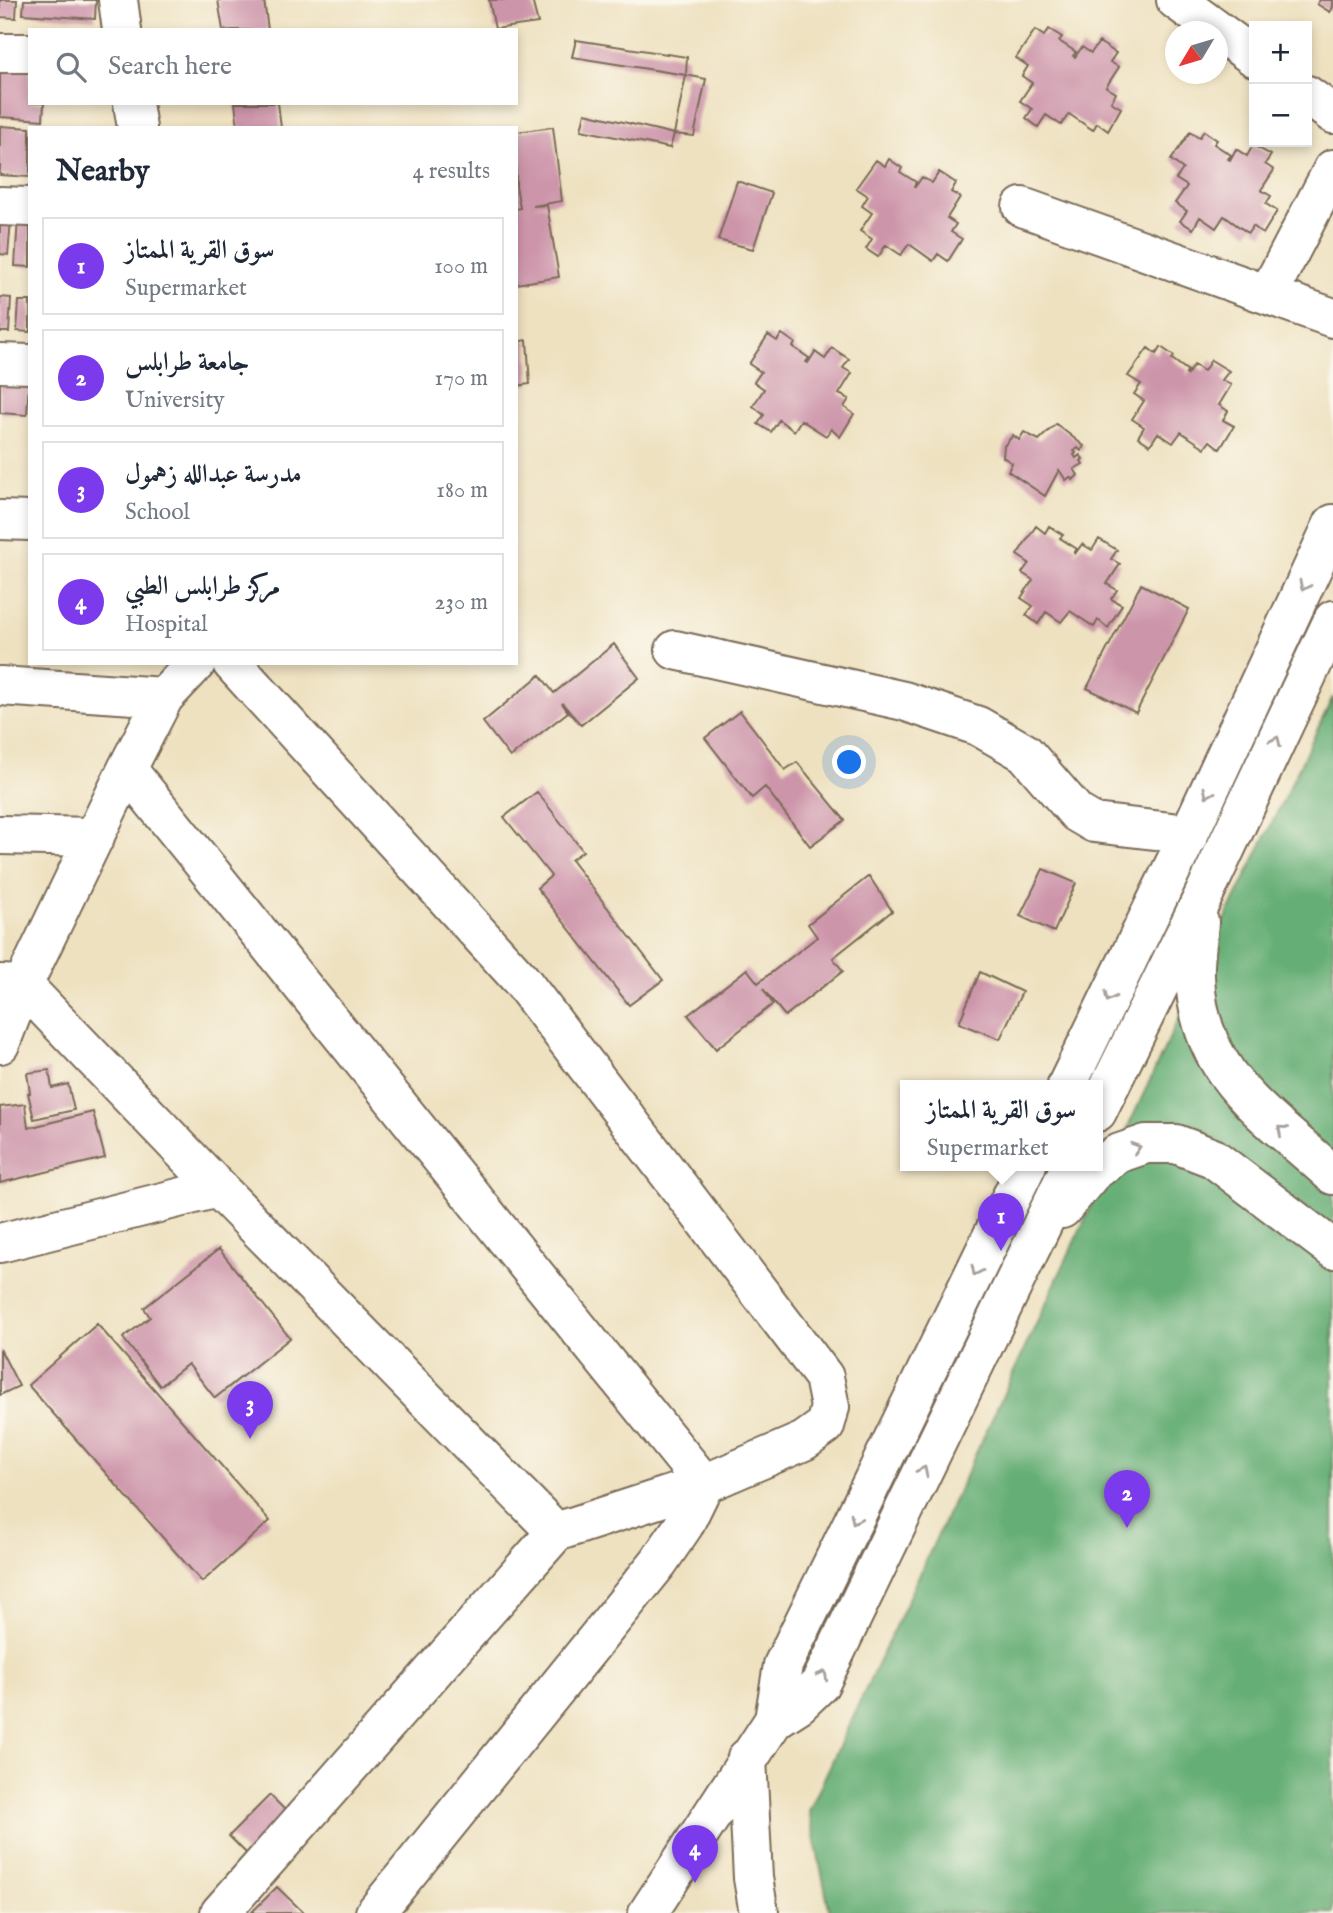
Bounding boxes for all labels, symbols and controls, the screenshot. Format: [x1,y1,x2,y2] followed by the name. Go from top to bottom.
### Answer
[1165,21,1228,84] north arrow
[1249,21,1312,147] map controls
[1249,21,1312,84] button: +
[28,28,518,105] search box
[52,48,90,86] icon: search
[108,50,232,83] text: Search here
[1249,84,1312,147] button: −
[56,153,149,191] text: Nearby
[412,157,490,186] text: 4 results
[125,234,274,267] text: سوق القرية الممتاز
[77,252,85,281] text: 1
[434,252,488,281] text: 100 m
[125,274,247,303] text: Supermarket
[125,346,249,379] text: جامعة طرابلس
[76,364,86,393] text: 2
[435,364,488,393] text: 170 m
[125,386,225,415] text: University
[125,458,302,491] text: مدرسة عبدالله زهمول
[77,476,85,505] text: 3
[436,476,488,505] text: 180 m
[125,498,190,527] text: School
[125,570,280,603] text: مركز طرابلس الطبي
[1298,579,1312,591] one-way arrow
[75,588,87,617] text: 4
[435,588,488,617] text: 230 m
[125,610,207,639] text: Hospital
[1268,736,1282,748] one-way arrow
[832,745,866,779] your location
[1202,785,1216,798] one-way arrow
[1104,990,1118,1002] one-way arrow
[900,1080,1103,1171] popup
[927,1094,1076,1127] text: سوق القرية الممتاز
[1277,1126,1290,1138] one-way arrow
[927,1134,1049,1163] text: Supermarket
[1129,1142,1141,1156] one-way arrow
[978,1193,1024,1251] pin: 1
[970,1264,984,1276] one-way arrow
[227,1381,273,1439] pin: 3
[915,1466,929,1478] one-way arrow
[1104,1470,1150,1528] pin: 2
[849,1512,863,1524] one-way arrow
[815,1670,829,1682] one-way arrow
[672,1825,718,1883] pin: 4

